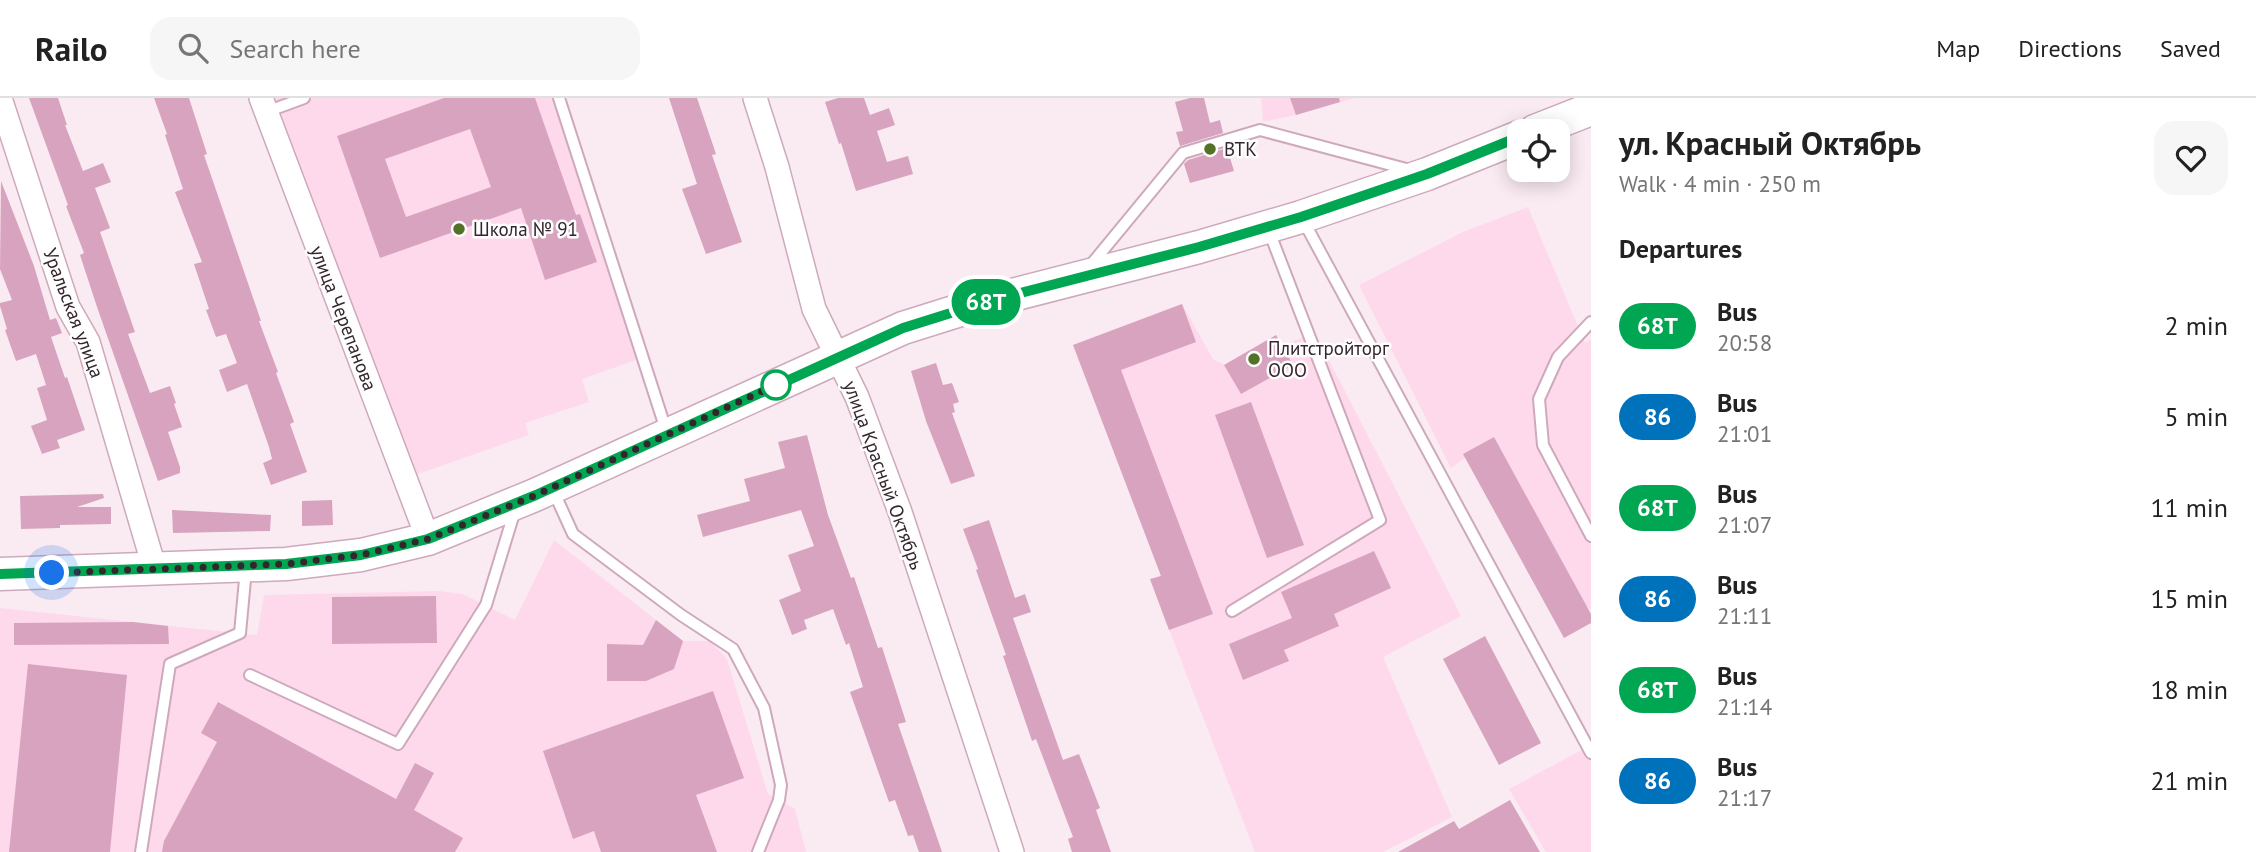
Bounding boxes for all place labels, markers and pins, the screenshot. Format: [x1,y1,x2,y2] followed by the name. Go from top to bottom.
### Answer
[1224,137,1257,161] place label: ВТК
[1202,141,1218,157] marker: ВТК
[473,217,578,241] place label: Школа № 91
[451,221,467,237] marker: Школа № 91
[1268,336,1390,382] place label: Плитстройторг ООО
[1246,351,1262,367] marker: Плитстройторг ООО
[761,370,791,400] unlabelled marker

